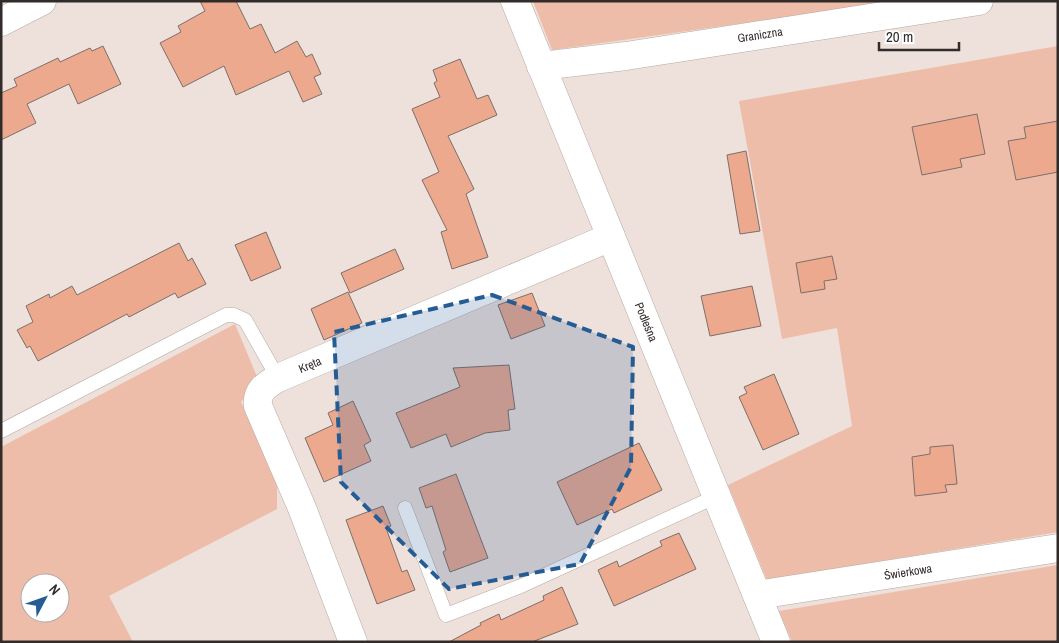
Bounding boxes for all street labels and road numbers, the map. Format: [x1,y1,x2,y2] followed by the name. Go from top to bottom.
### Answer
[736,23,784,46] street label: Graniczna
[631,300,661,345] street label: Podleśna
[296,353,324,377] street label: Kręta
[883,560,934,584] street label: Świerkowa

